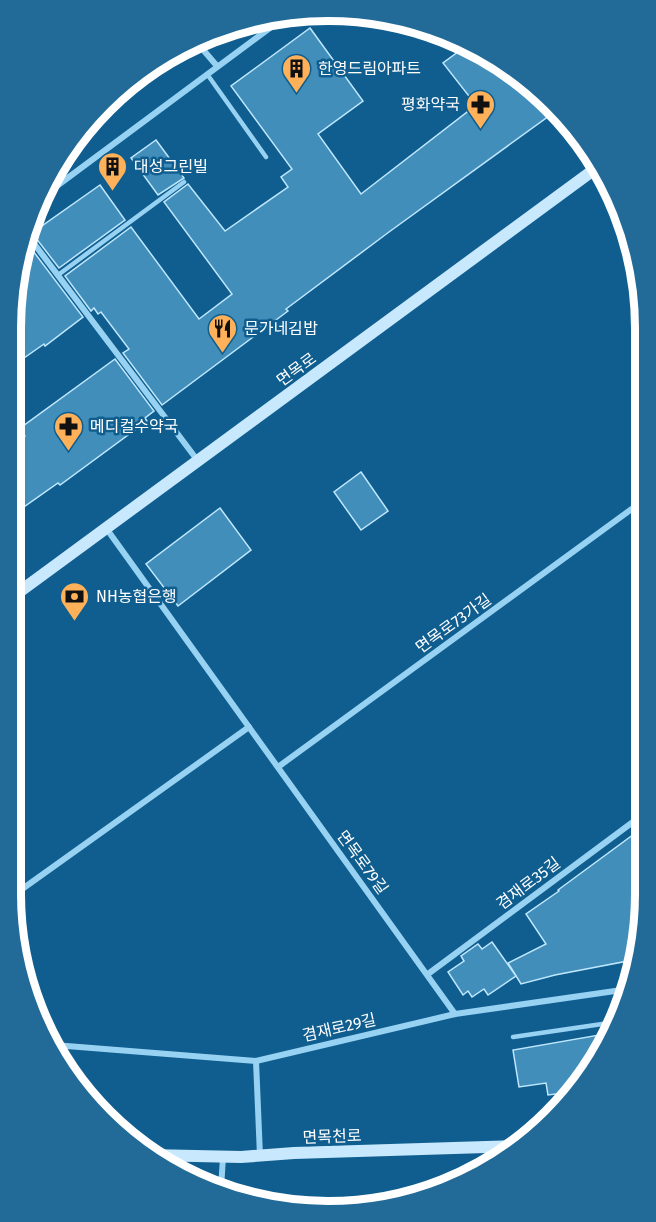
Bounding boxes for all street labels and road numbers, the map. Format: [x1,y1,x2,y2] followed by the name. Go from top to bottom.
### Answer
[273,349,320,390] street label: 면목로
[412,590,495,657] street label: 면목로73가길
[333,827,392,898] street label: 면목로79길
[493,853,564,914] street label: 겸재로35길
[300,1010,378,1045] street label: 겸재로29길
[302,1126,362,1147] street label: 면목천로

